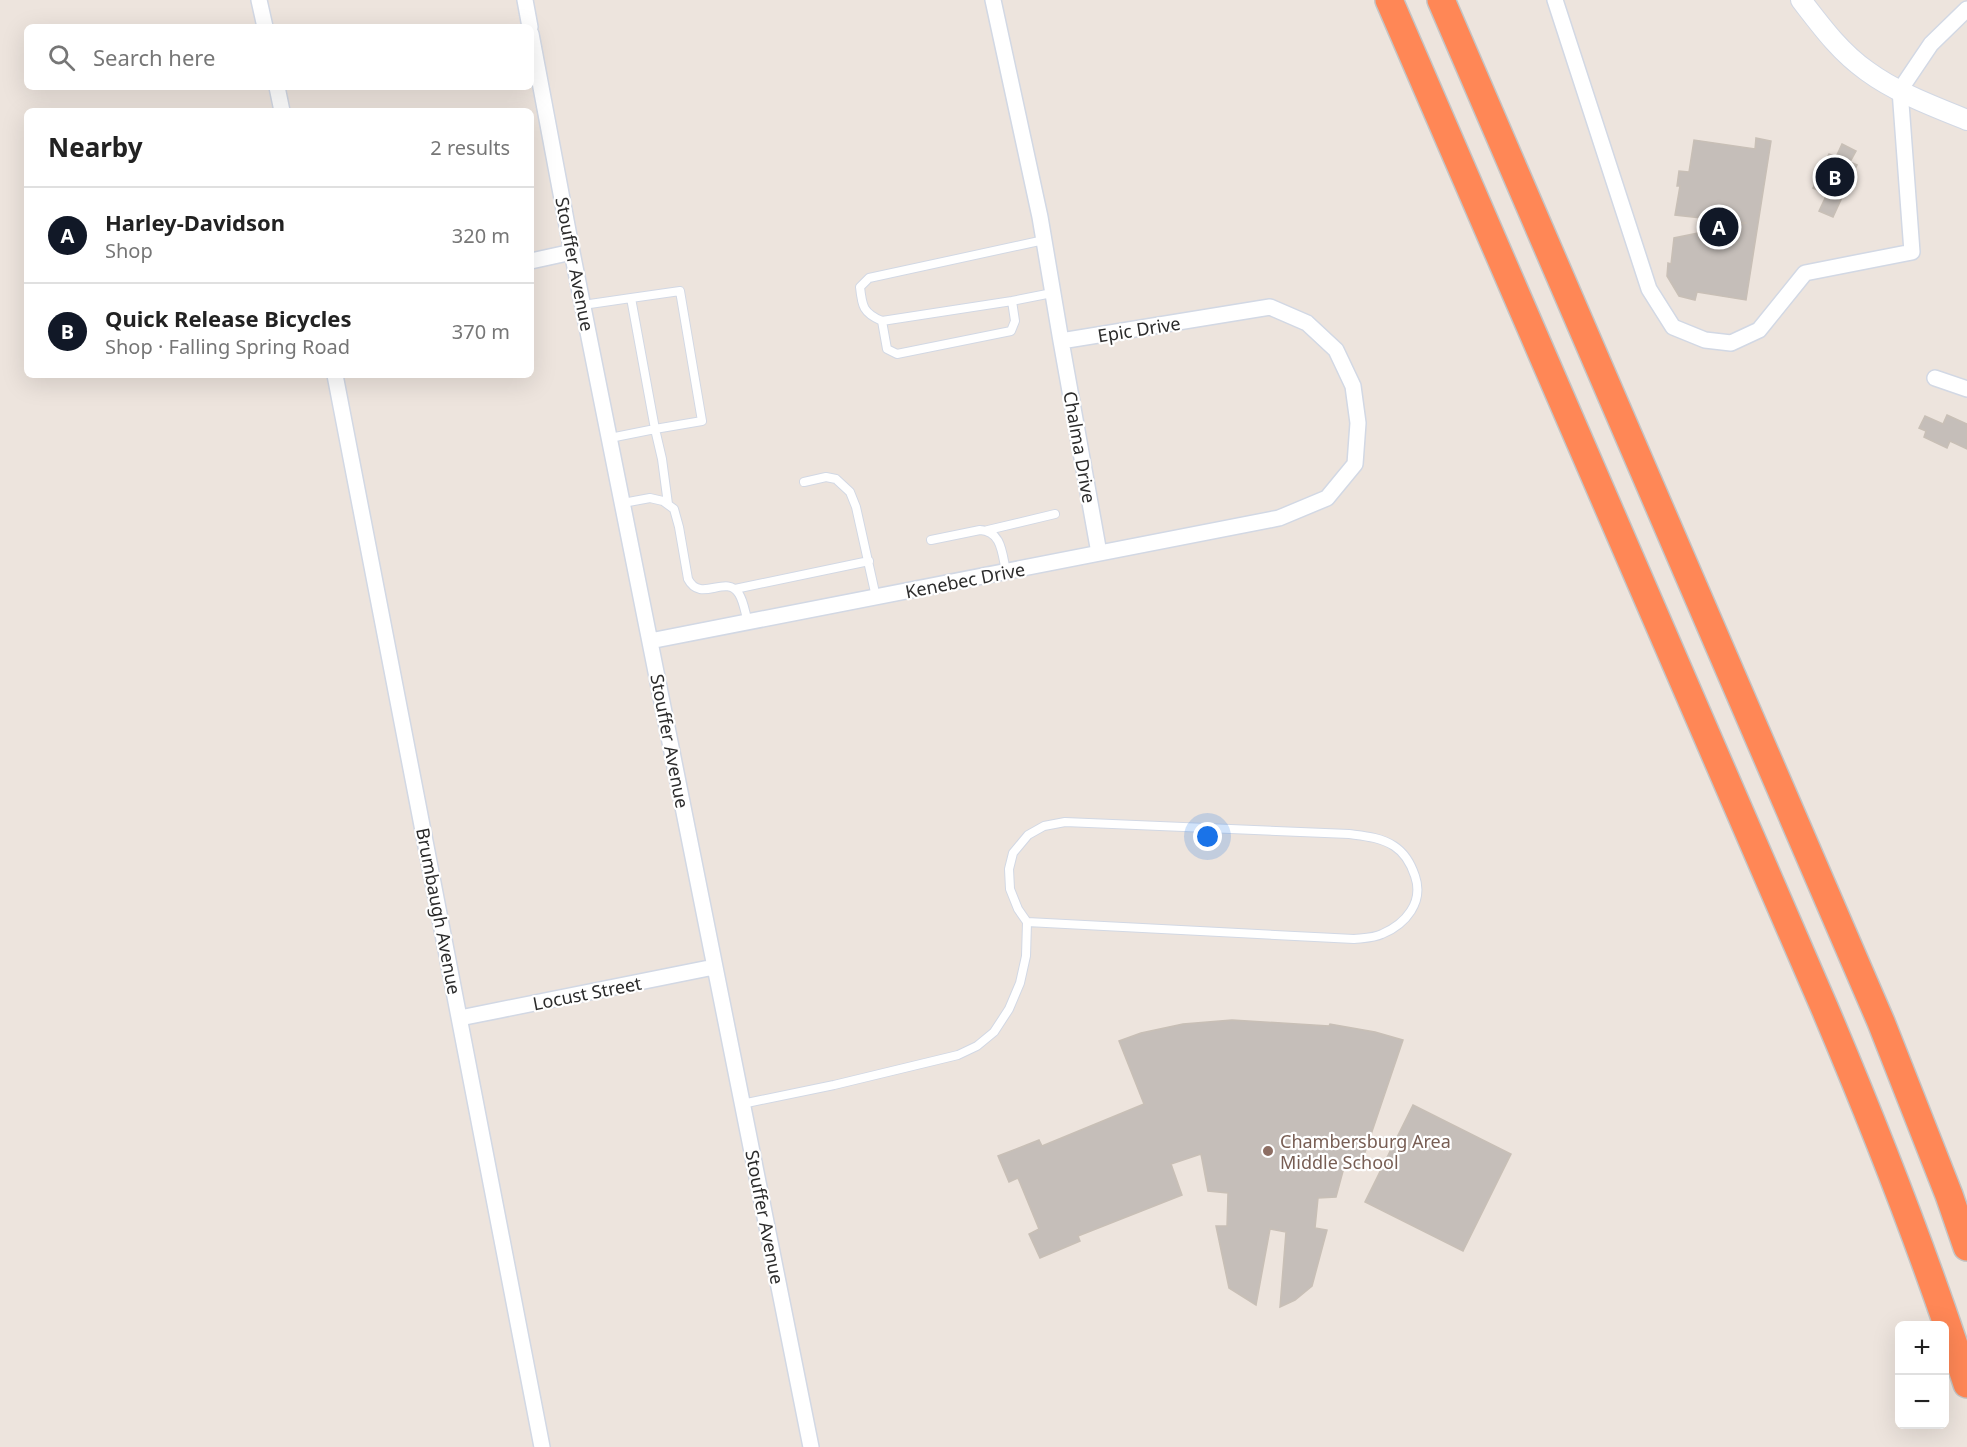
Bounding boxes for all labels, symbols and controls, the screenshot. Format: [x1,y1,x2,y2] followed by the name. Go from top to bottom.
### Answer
[24,24,534,90] search box
[45,41,78,74] icon: search
[93,42,215,72] text: Search here
[48,129,143,165] text: Nearby
[430,134,510,161] text: 2 results
[1816,154,1854,200] pin: B
[550,195,600,333] street label: Stouffer Avenue
[1700,204,1738,250] pin: A
[105,207,285,237] text: Harley-Davidson
[61,222,74,249] text: A
[452,222,510,249] text: 320 m
[105,237,153,264] text: Shop
[105,303,352,333] text: Quick Release Bicycles
[1096,311,1182,347] street label: Epic Drive
[61,318,74,345] text: B
[452,318,510,345] text: 370 m
[105,333,350,360] text: Shop · Falling Spring Road
[1058,389,1102,505] street label: Chalma Drive
[903,557,1027,603] street label: Kenebec Drive
[645,672,695,810] street label: Stouffer Avenue
[1193,822,1222,851] your location
[411,826,467,996] street label: Brumbaugh Avenue
[531,971,644,1015] street label: Locust Street
[1280,1129,1451,1174] place label: Chambersburg Area Middle School
[1261,1144,1275,1158] marker: Chambersburg Area Middle School
[740,1148,790,1286] street label: Stouffer Avenue
[1895,1321,1949,1429] map controls
[1895,1321,1949,1375] button: +
[1895,1375,1949,1429] button: −

